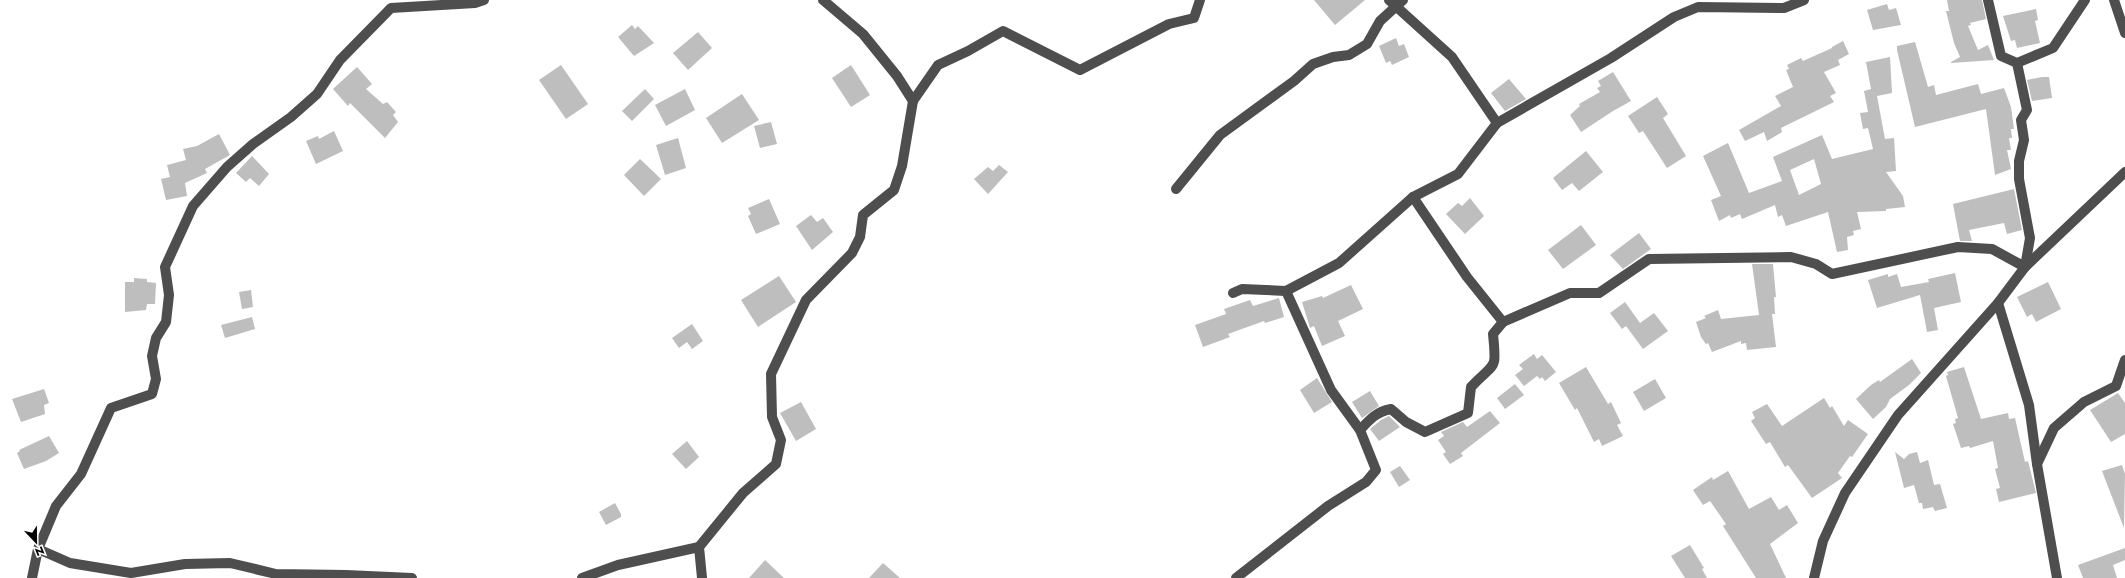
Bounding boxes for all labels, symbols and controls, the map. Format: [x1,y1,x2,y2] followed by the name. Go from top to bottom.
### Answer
[16,522,56,562] north arrow
[33,542,47,560] text: N

